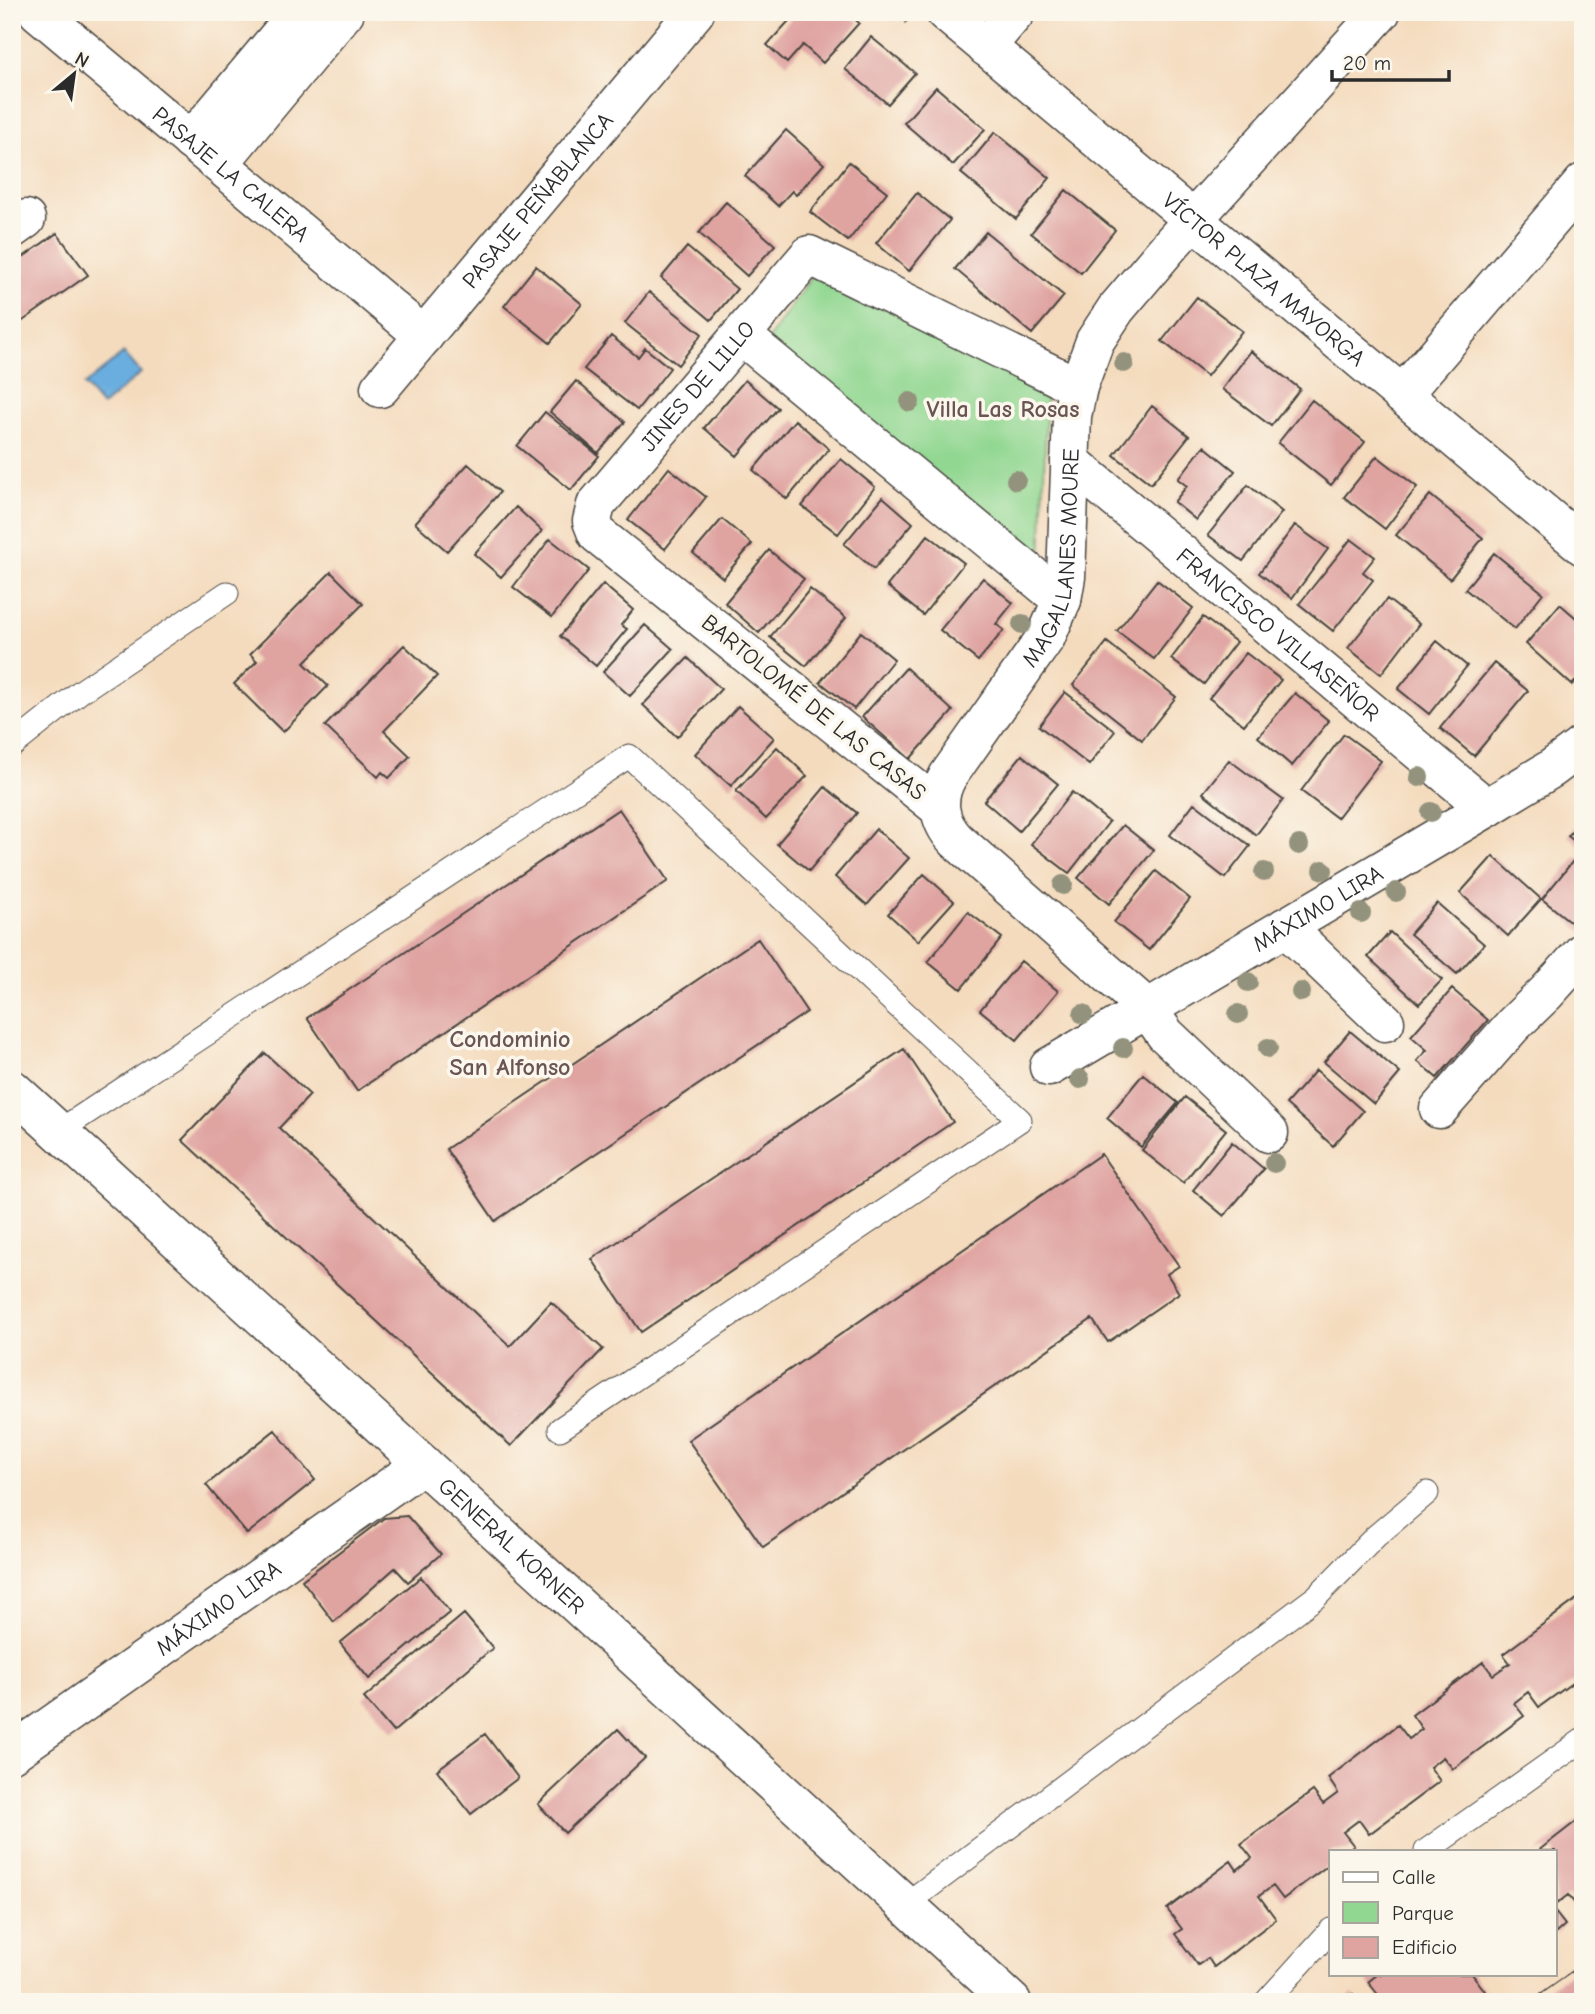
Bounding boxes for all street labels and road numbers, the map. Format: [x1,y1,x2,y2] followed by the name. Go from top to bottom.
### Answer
[147,101,314,248] street label: PASAJE LA CALERA
[457,107,619,294] street label: PASAJE PEÑABLANCA
[1157,187,1371,372] street label: VÍCTOR PLAZA MAYORGA
[635,316,761,457] street label: JINES DE LILLO
[1016,448,1085,672] street label: MAGALLANES MOURE
[1171,542,1385,727] street label: FRANCISCO VILLASEÑOR
[696,609,931,806] street label: BARTOLOMÉ DE LAS CASAS
[1248,860,1388,958] street label: MÁXIMO LIRA
[433,1472,591,1620] street label: GENERAL KORNER
[151,1555,286,1662] street label: MÁXIMO LIRA

